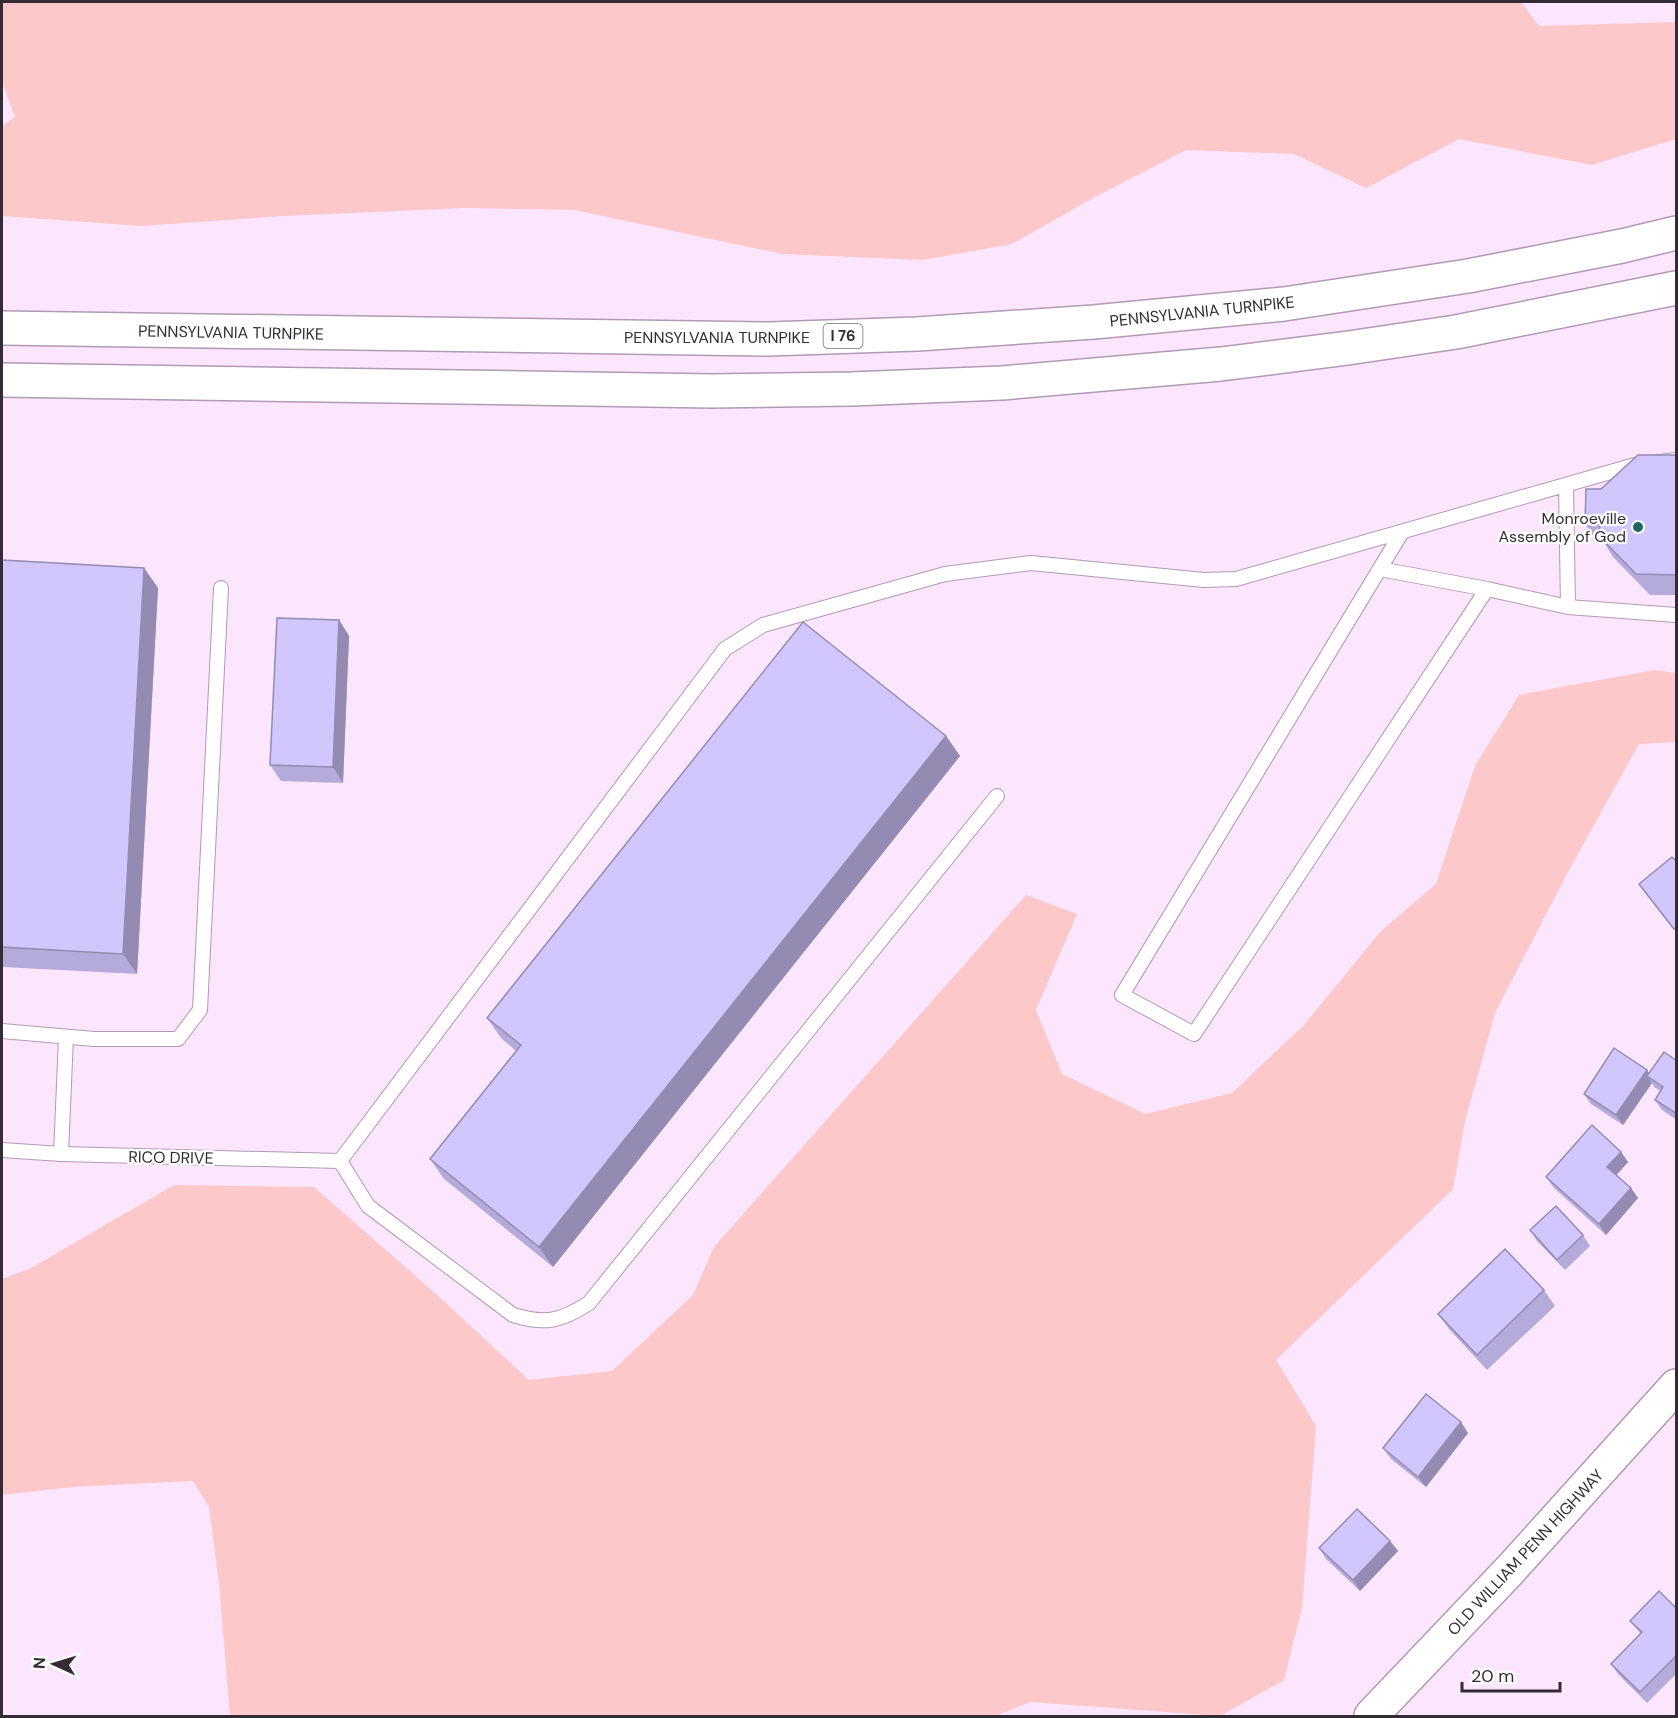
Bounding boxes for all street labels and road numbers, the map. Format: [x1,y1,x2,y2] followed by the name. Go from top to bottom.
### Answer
[1109,291,1296,332] street label: PENNSYLVANIA TURNPIKE
[138,320,324,345] street label: PENNSYLVANIA TURNPIKE
[824,324,862,348] road number: I 76
[624,327,810,348] street label: PENNSYLVANIA TURNPIKE
[128,1146,214,1169] street label: RICO DRIVE
[1443,1465,1608,1640] street label: OLD WILLIAM PENN HIGHWAY

